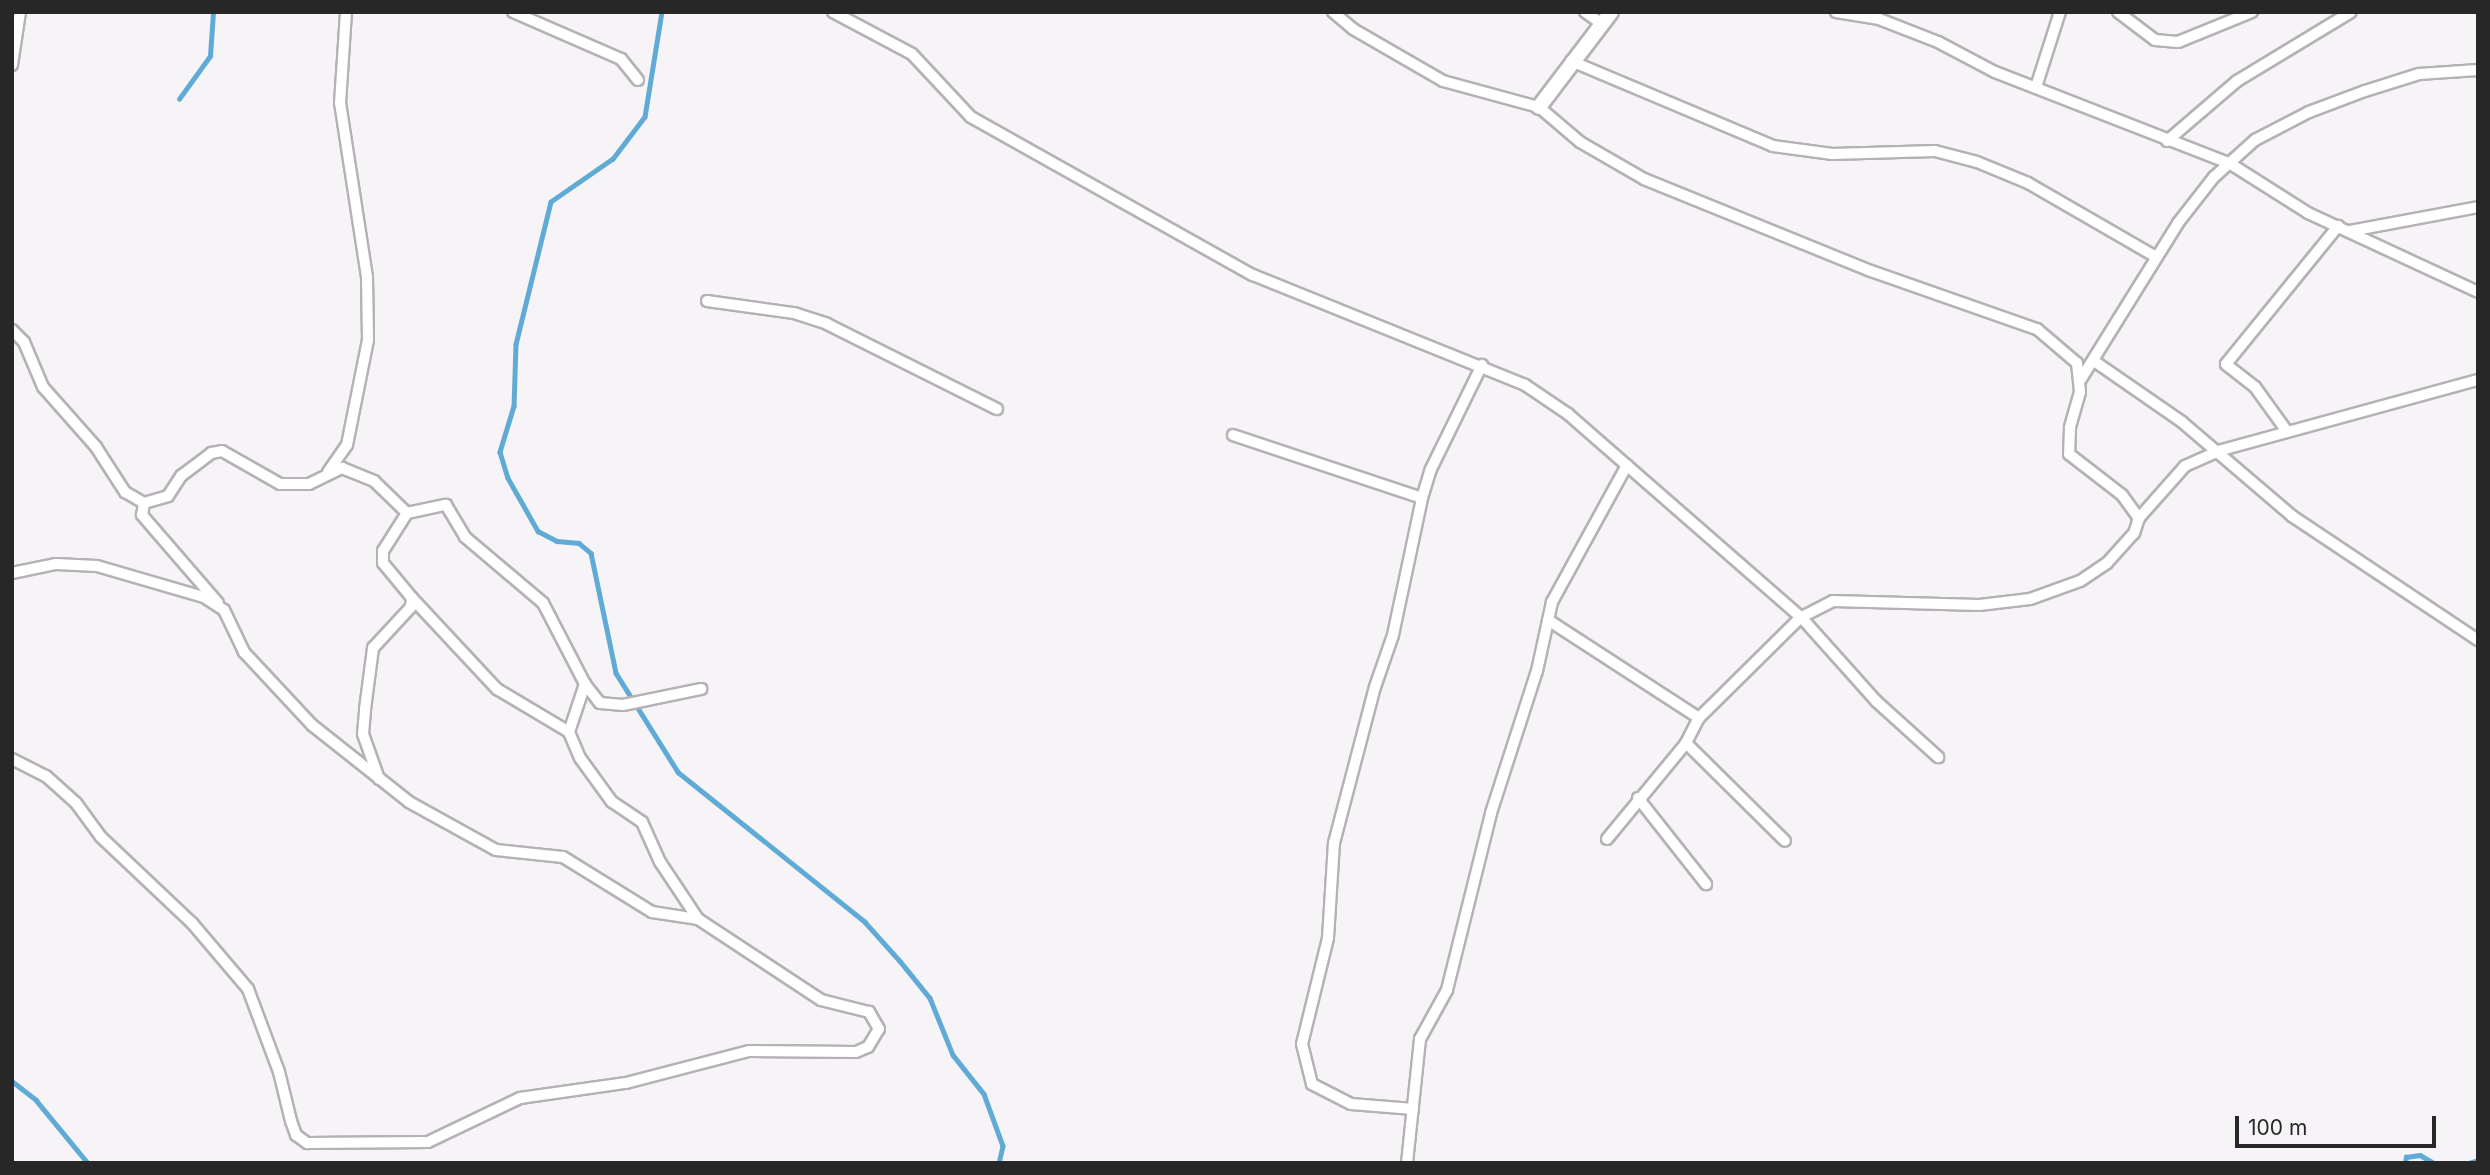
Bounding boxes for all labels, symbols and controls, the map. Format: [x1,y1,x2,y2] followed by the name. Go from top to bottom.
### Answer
[2238,1102,2439,1146] scale bar
[2248,1115,2307,1140] text: 100 m

